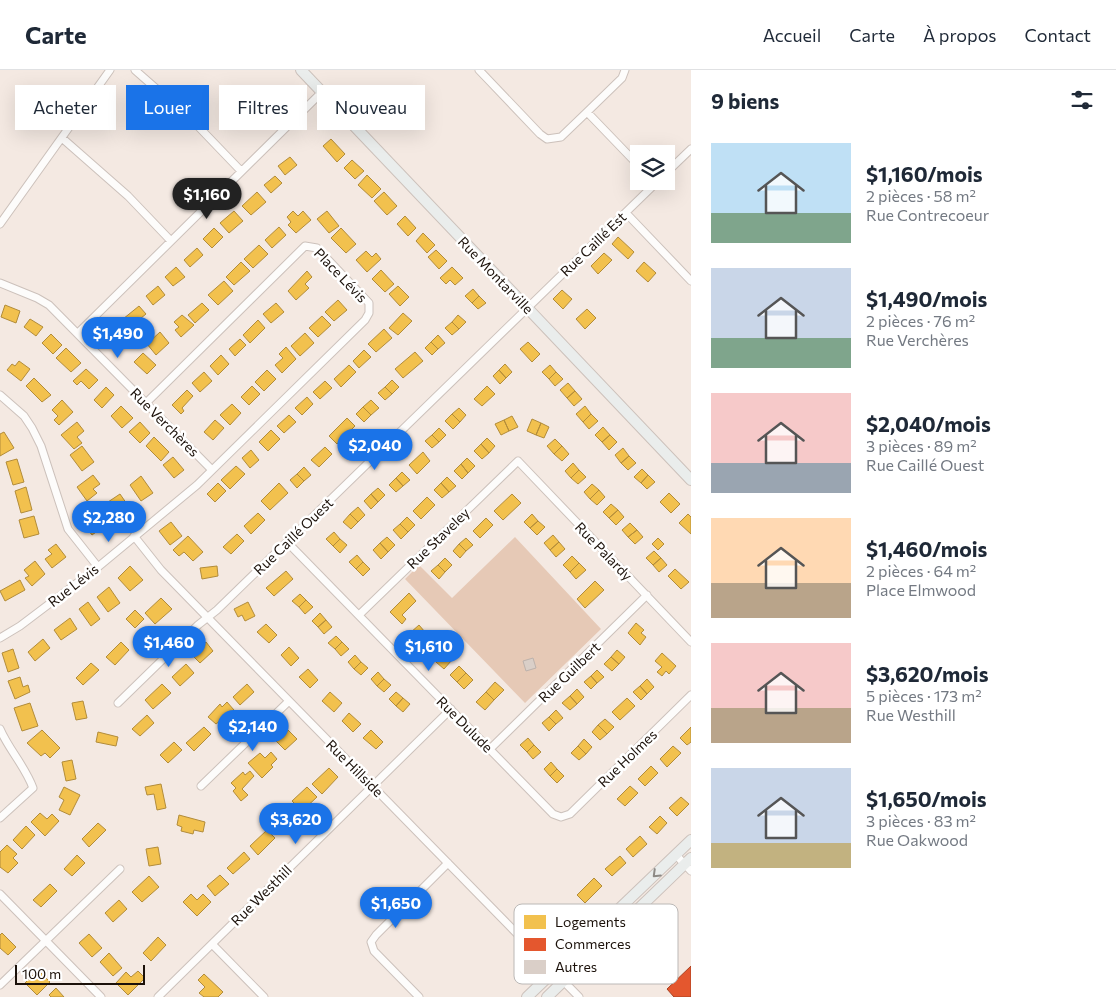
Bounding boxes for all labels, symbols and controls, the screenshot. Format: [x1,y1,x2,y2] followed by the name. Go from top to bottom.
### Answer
[25,20,87,49] text: Carte
[763,24,821,46] text: Accueil
[849,24,895,46] text: Carte
[923,24,997,46] text: À propos
[1025,24,1091,46] text: Contact
[15,85,116,130] chip: Acheter
[126,85,209,130] chip: Louer
[219,85,307,130] chip: Filtres
[317,85,425,130] chip: Nouveau
[1068,86,1096,114] icon: filters
[711,88,779,113] text: 9 biens
[630,145,675,190] map controls
[630,145,675,190] button: layers
[866,161,983,186] text: $1,160/mois
[751,163,811,223] icon: home
[166,178,248,220] pin: $1,160
[184,184,231,203] text: $1,160
[866,186,976,205] text: 2 pièces · 58 m²
[866,205,989,224] text: Rue Contrecoeur
[556,208,630,280] street label: Rue Caillé Est
[455,233,537,317] street label: Rue Montarville
[311,244,371,306] street label: Place Lévis
[866,286,987,311] text: $1,490/mois
[751,288,811,348] icon: home
[866,311,975,330] text: 2 pièces · 76 m²
[77,316,159,359] pin: $1,490
[93,323,143,342] text: $1,490
[866,330,969,349] text: Rue Verchères
[127,384,203,460] street label: Rue Verchères
[866,411,991,436] text: $2,040/mois
[751,413,811,473] icon: home
[334,428,416,471] pin: $2,040
[348,435,402,454] text: $2,040
[866,436,977,455] text: 3 pièces · 89 m²
[866,455,984,474] text: Rue Caillé Ouest
[250,494,336,578] street label: Rue Caillé Ouest
[68,500,150,543] pin: $2,280
[403,504,473,572] street label: Rue Staveley
[83,507,135,526] text: $2,280
[572,518,636,584] street label: Rue Palardy
[866,536,987,561] text: $1,460/mois
[751,538,811,598] icon: home
[44,560,102,610] street label: Rue Lévis
[866,561,976,580] text: 2 pièces · 64 m²
[866,580,976,599] text: Place Elmwood
[128,626,210,668] pin: $1,460
[388,630,470,672] pin: $1,610
[144,632,194,651] text: $1,460
[405,636,453,655] text: $1,610
[535,638,604,706] street label: Rue Guilbert
[866,661,988,686] text: $3,620/mois
[751,663,811,723] icon: home
[866,686,982,705] text: 5 pièces · 173 m²
[433,692,497,756] street label: Rue Dulude
[866,705,956,724] text: Rue Westhill
[212,710,294,752] pin: $2,140
[229,716,277,735] text: $2,140
[594,726,660,790] street label: Rue Holmes
[323,736,387,800] street label: Rue Hillside
[866,786,987,811] text: $1,650/mois
[751,788,811,848] icon: home
[255,802,337,845] pin: $3,620
[270,809,322,828] text: $3,620
[866,811,976,830] text: 3 pièces · 83 m²
[866,830,968,849] text: Rue Oakwood
[227,861,295,929] street label: Rue Westhill
[652,868,661,877] one-way arrow
[355,886,437,929] pin: $1,650
[371,893,421,912] text: $1,650
[514,904,678,984] legend
[555,913,626,930] text: Logements
[555,935,631,952] text: Commerces
[555,958,597,975] text: Autres
[15,962,145,985] scale bar
[22,965,61,982] text: 100 m

